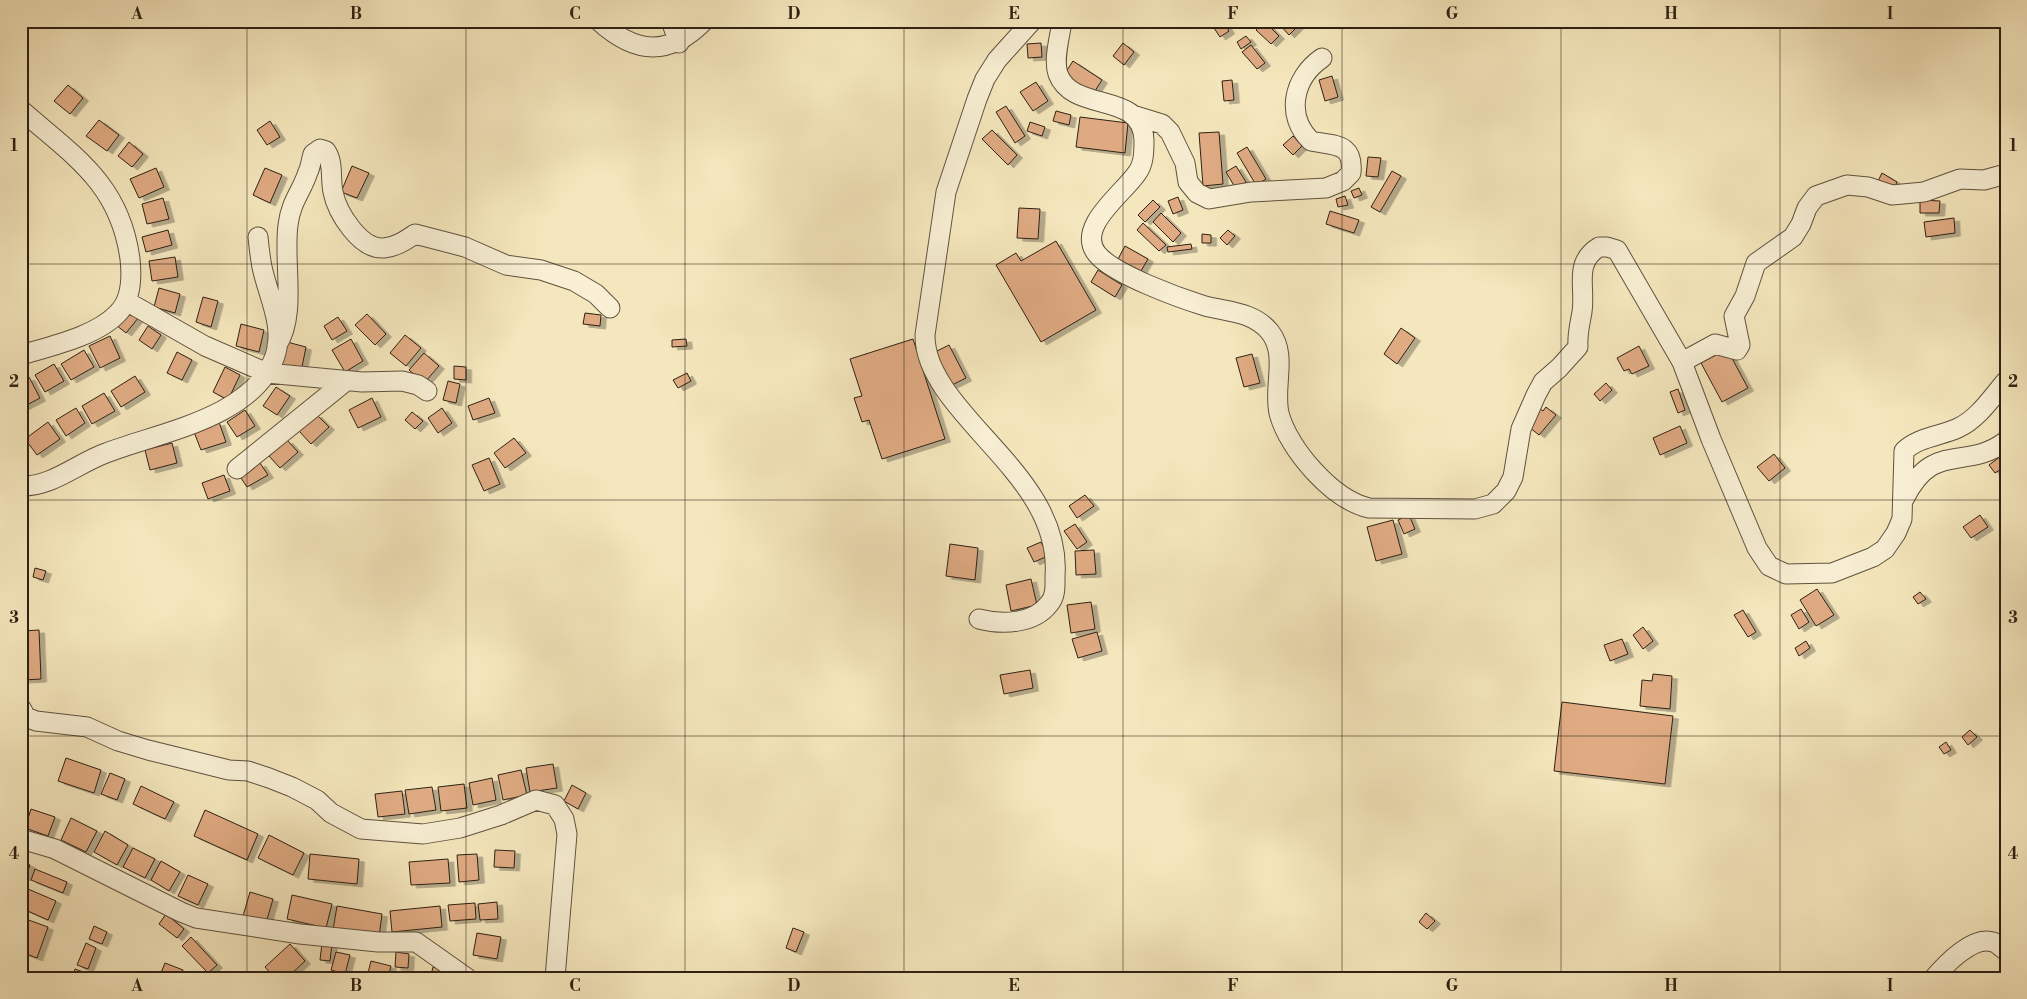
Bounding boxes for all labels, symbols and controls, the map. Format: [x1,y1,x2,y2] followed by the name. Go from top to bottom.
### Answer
[130,4,143,24] text: A
[350,4,362,24] text: B
[569,4,581,24] text: C
[788,4,801,24] text: D
[1008,4,1020,24] text: E
[1227,4,1239,24] text: F
[1446,4,1459,24] text: G
[1664,4,1678,24] text: H
[1887,4,1893,24] text: I
[10,136,18,156] text: 1
[2009,136,2017,156] text: 1
[9,372,19,392] text: 2
[2008,372,2018,392] text: 2
[9,608,19,628] text: 3
[2008,608,2018,628] text: 3
[9,844,20,864] text: 4
[2008,844,2019,864] text: 4
[130,976,143,996] text: A
[350,976,362,996] text: B
[569,976,581,996] text: C
[788,976,801,996] text: D
[1008,976,1020,996] text: E
[1227,976,1239,996] text: F
[1446,976,1459,996] text: G
[1664,976,1678,996] text: H
[1887,976,1893,996] text: I

